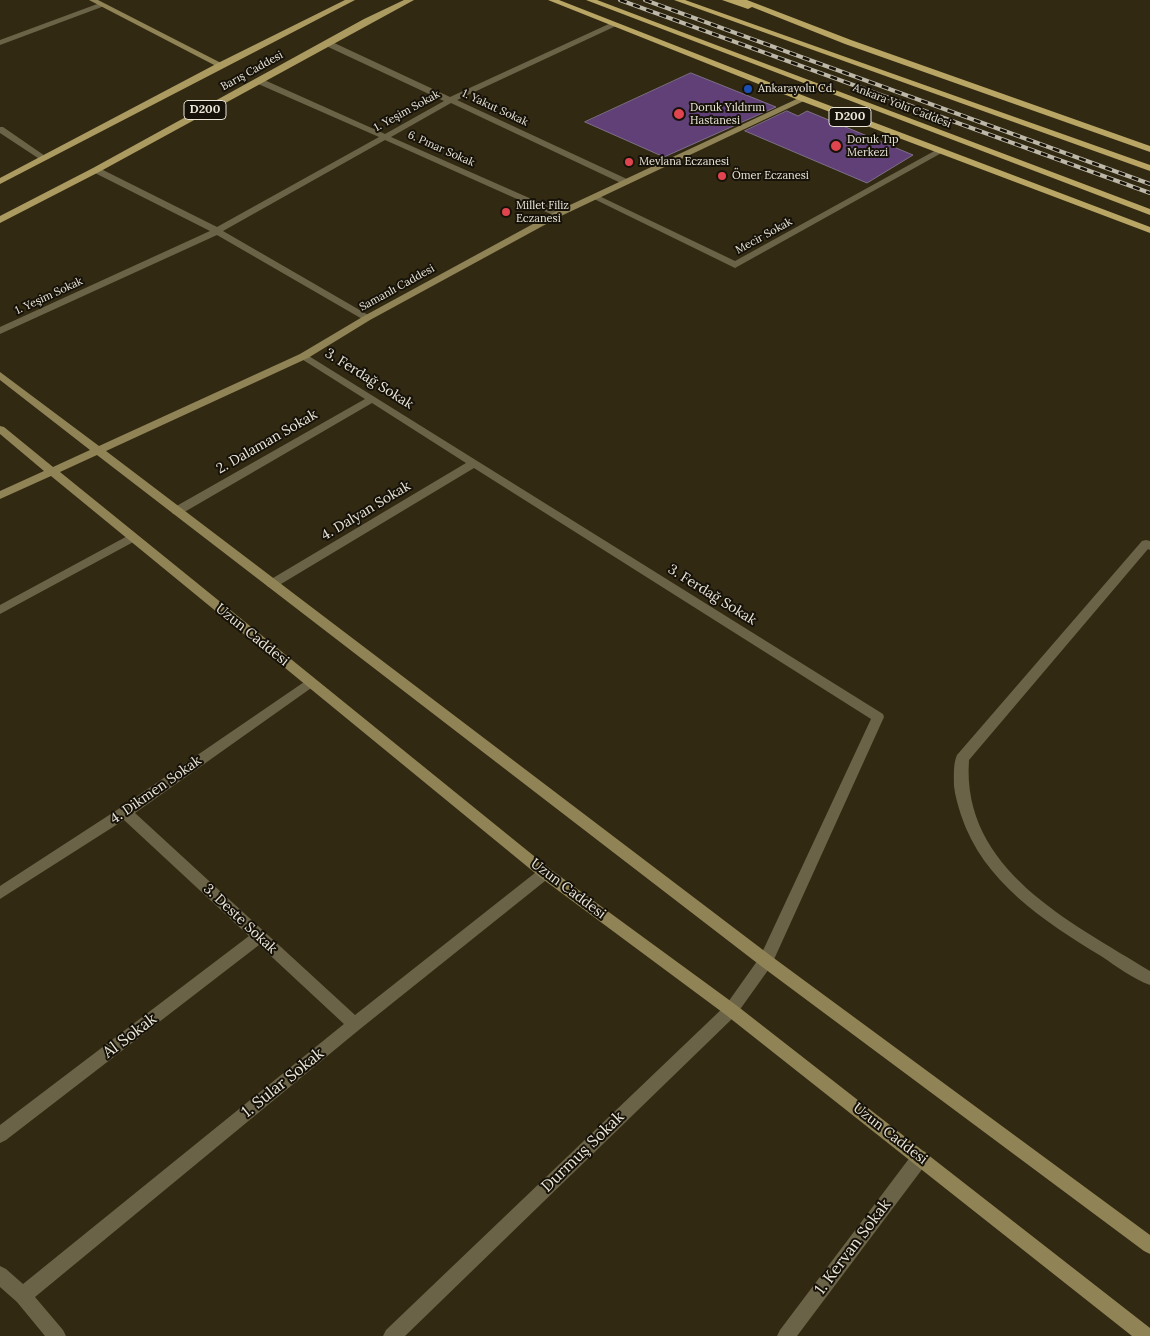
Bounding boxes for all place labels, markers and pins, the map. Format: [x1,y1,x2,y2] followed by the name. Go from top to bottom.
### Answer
[758,82,835,96] place label: Ankarayolu Cd.
[742,83,754,95] marker: Ankarayolu Cd.
[690,101,765,127] place label: Doruk Yıldırım Hastanesi
[672,107,686,121] marker: Doruk Yıldırım Hastanesi
[847,133,898,159] place label: Doruk Tıp Merkezi
[829,139,843,153] marker: Doruk Tıp Merkezi
[639,155,729,169] place label: Mevlana Eczanesi
[623,156,635,168] marker: Mevlana Eczanesi
[732,169,809,183] place label: Ömer Eczanesi
[716,170,728,182] marker: Ömer Eczanesi
[516,199,569,225] place label: Millet Filiz Eczanesi
[500,206,512,218] marker: Millet Filiz Eczanesi

